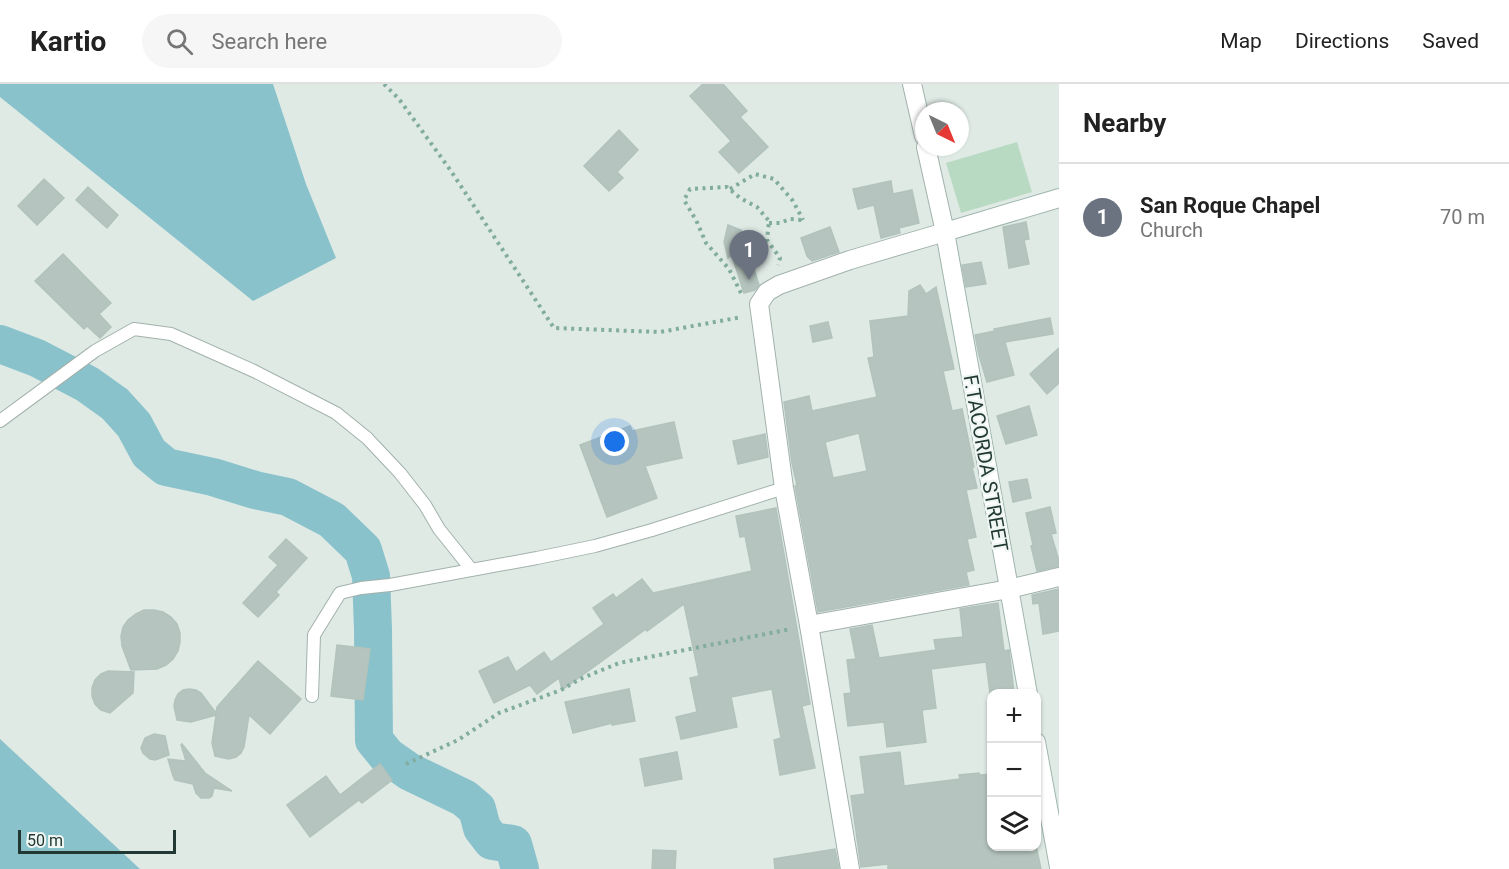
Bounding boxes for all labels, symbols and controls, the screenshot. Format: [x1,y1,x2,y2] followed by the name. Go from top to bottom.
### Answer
[142,14,562,68] search box
[30,25,106,58] text: Kartio
[163,25,196,58] icon: search
[211,29,327,54] text: Search here
[1220,29,1262,53] text: Map
[1295,29,1389,53] text: Directions
[1422,29,1479,53] text: Saved
[915,102,969,156] north arrow
[1083,108,1166,138] text: Nearby
[1140,193,1320,218] text: San Roque Chapel
[1097,205,1108,229] text: 1
[1440,205,1485,229] text: 70 m
[1140,218,1203,242] text: Church
[730,230,768,280] pin: 1
[959,373,1013,553] street label: F.TACORDA STREET
[600,427,629,456] your location
[987,689,1041,851] map controls
[987,689,1041,743] button: +
[987,743,1041,797] button: −
[987,797,1041,851] button: layers
[18,827,176,854] scale bar
[27,831,63,850] text: 50 m

